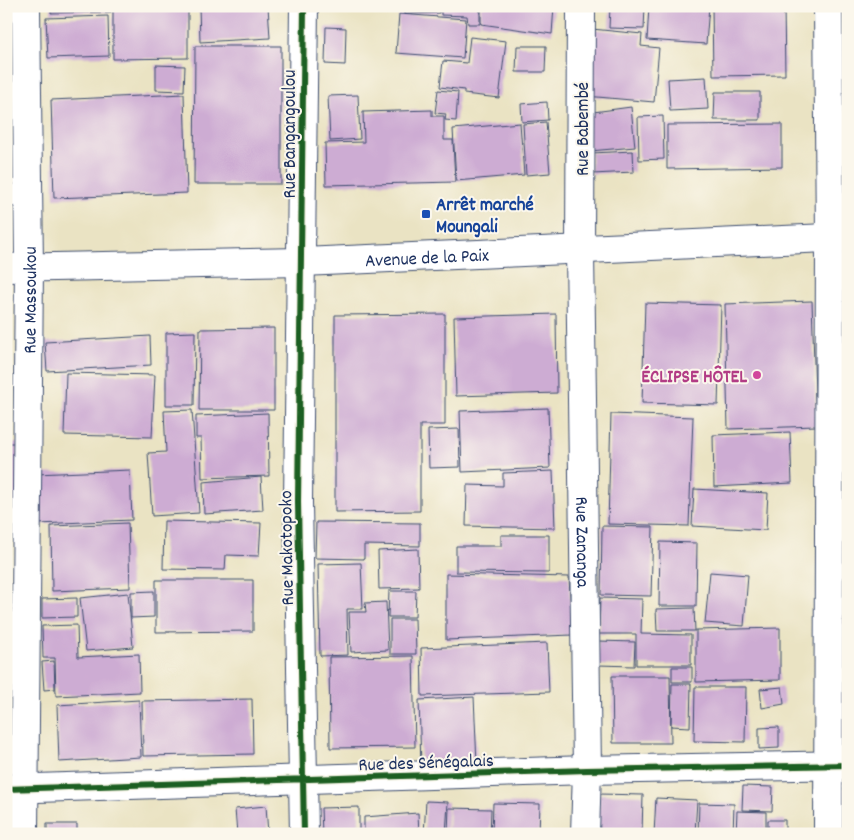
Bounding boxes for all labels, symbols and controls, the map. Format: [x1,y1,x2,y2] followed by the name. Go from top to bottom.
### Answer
[278,70,305,199] street label: Rue Bangangoulou
[571,82,598,176] street label: Rue Babembé
[436,193,534,242] place label: Arrêt marché Moungali
[420,208,432,220] marker: Arrêt marché Moungali
[364,243,490,276] street label: Avenue de la Paix
[18,246,46,354] street label: Rue Massoukou
[641,365,747,392] place label: ÉCLIPSE HÔTEL
[751,369,763,381] marker: ÉCLIPSE HÔTEL
[274,490,303,606] street label: Rue Makotopoko
[566,496,595,589] street label: Rue Zananga
[358,749,494,780] street label: Rue des Sénégalais

